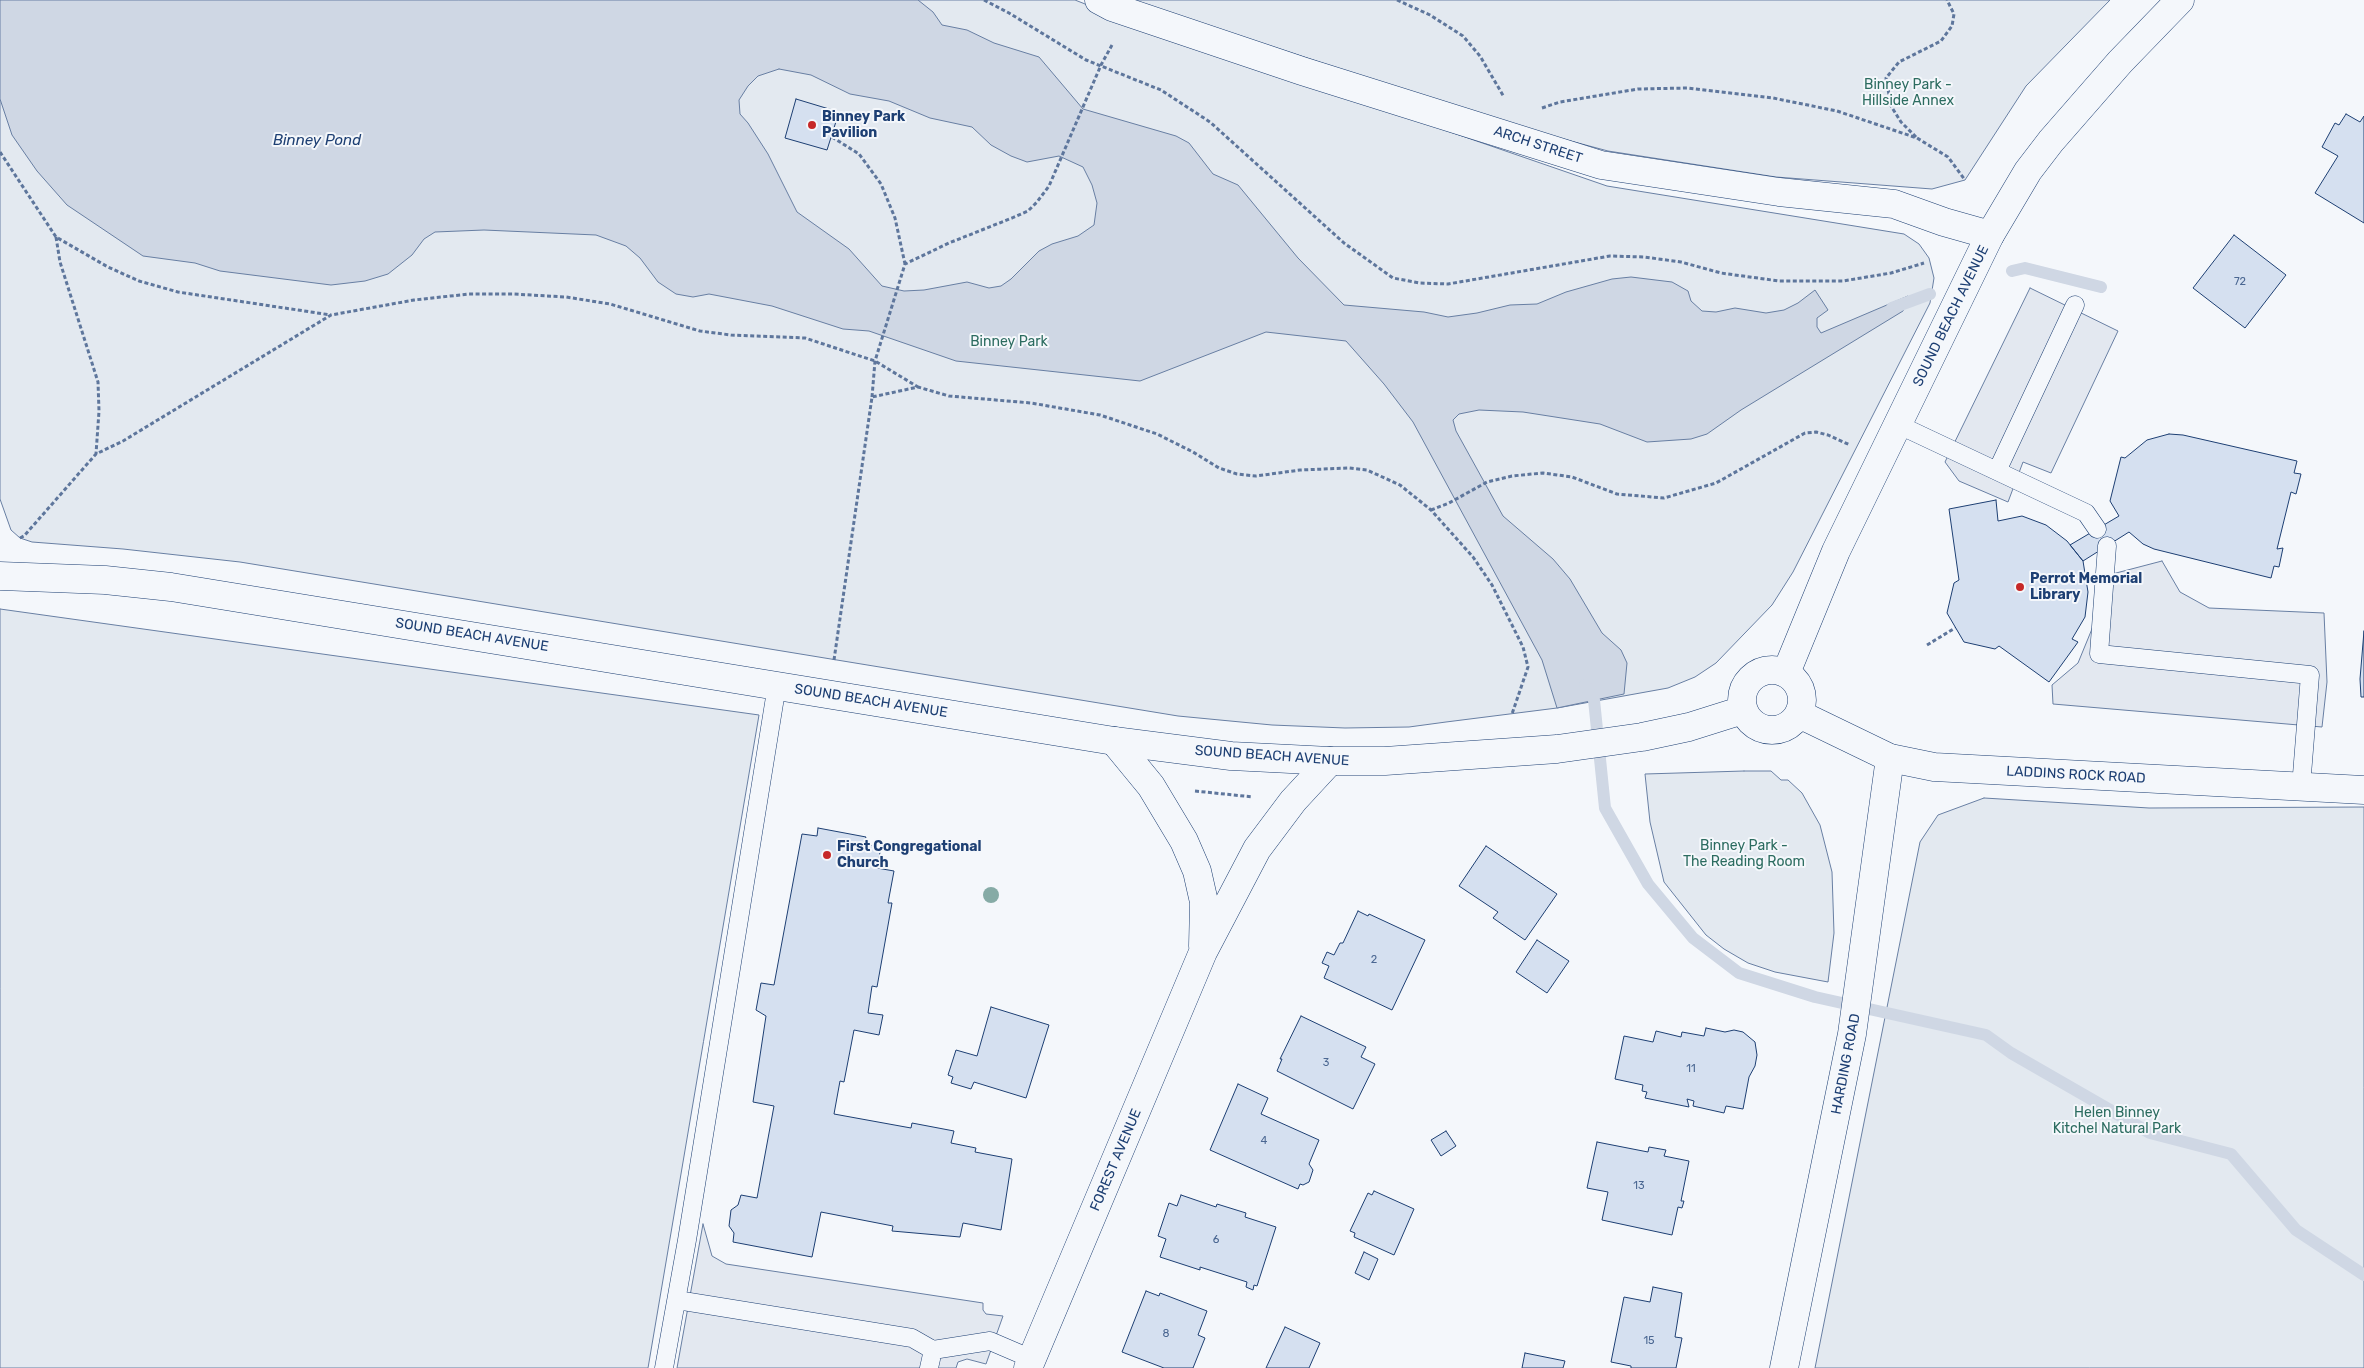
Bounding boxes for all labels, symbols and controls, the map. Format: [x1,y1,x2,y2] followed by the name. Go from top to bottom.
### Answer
[1862,77,1954,110] park label: Binney Park - Hillside Annex
[822,109,905,142] place label: Binney Park Pavilion
[806,119,818,131] marker: Binney Park Pavilion
[1492,123,1584,167] street label: ARCH STREET
[273,132,361,150] water label: Binney Pond
[1909,243,1993,389] street label: SOUND BEACH AVENUE
[2234,275,2246,289] house number: 72
[970,334,1048,350] park label: Binney Park
[2030,571,2142,604] place label: Perrot Memorial Library
[2014,581,2026,593] marker: Perrot Memorial Library
[394,615,550,655] street label: SOUND BEACH AVENUE
[793,681,949,721] street label: SOUND BEACH AVENUE
[1194,742,1350,770] street label: SOUND BEACH AVENUE
[2006,763,2146,787] street label: LADDINS ROCK ROAD
[1683,838,1805,870] park label: Binney Park - The Reading Room
[837,839,982,872] place label: First Congregational Church
[821,849,833,861] marker: First Congregational Church
[1371,953,1377,967] house number: 2
[1828,1012,1864,1116] street label: HARDING ROAD
[1323,1056,1329,1070] house number: 3
[1686,1062,1696,1076] house number: 11
[2053,1105,2181,1138] park label: Helen Binney Kitchel Natural Park
[1087,1106,1145,1214] street label: FOREST AVENUE
[1261,1134,1267,1148] house number: 4
[1633,1179,1645,1193] house number: 13
[1213,1233,1219,1247] house number: 6
[1163,1327,1169,1341] house number: 8
[1643,1334,1655,1348] house number: 15

